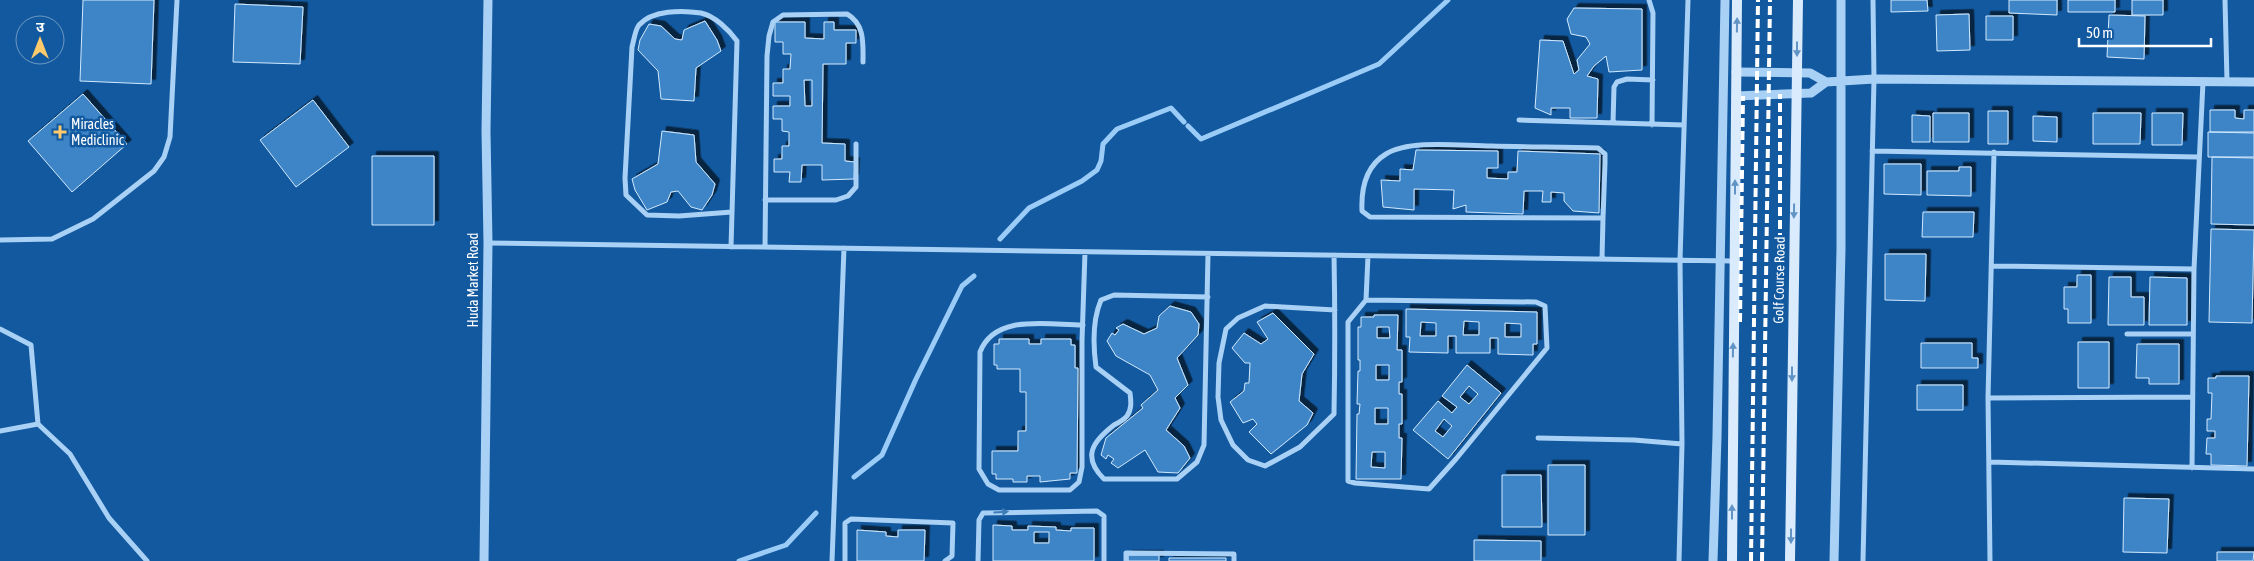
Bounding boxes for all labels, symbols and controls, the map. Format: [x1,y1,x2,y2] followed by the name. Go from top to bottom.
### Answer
[15,15,65,65] north arrow
[2079,15,2212,47] scale bar
[1733,17,1741,33] one-way arrow
[36,19,45,35] text: उ
[2086,24,2113,41] text: 50 m
[1793,41,1801,57] one-way arrow
[71,116,125,148] place label: Miracles Mediclinic
[53,125,67,139] marker: Miracles Mediclinic
[1731,179,1739,195] one-way arrow
[1790,203,1798,219] one-way arrow
[465,233,481,327] street label: Huda Market Road
[1770,236,1788,324] street label: Golf Course Road
[1729,342,1737,358] one-way arrow
[1788,366,1796,382] one-way arrow
[1728,504,1736,520] one-way arrow
[993,508,1009,516] one-way arrow
[1787,528,1795,544] one-way arrow

